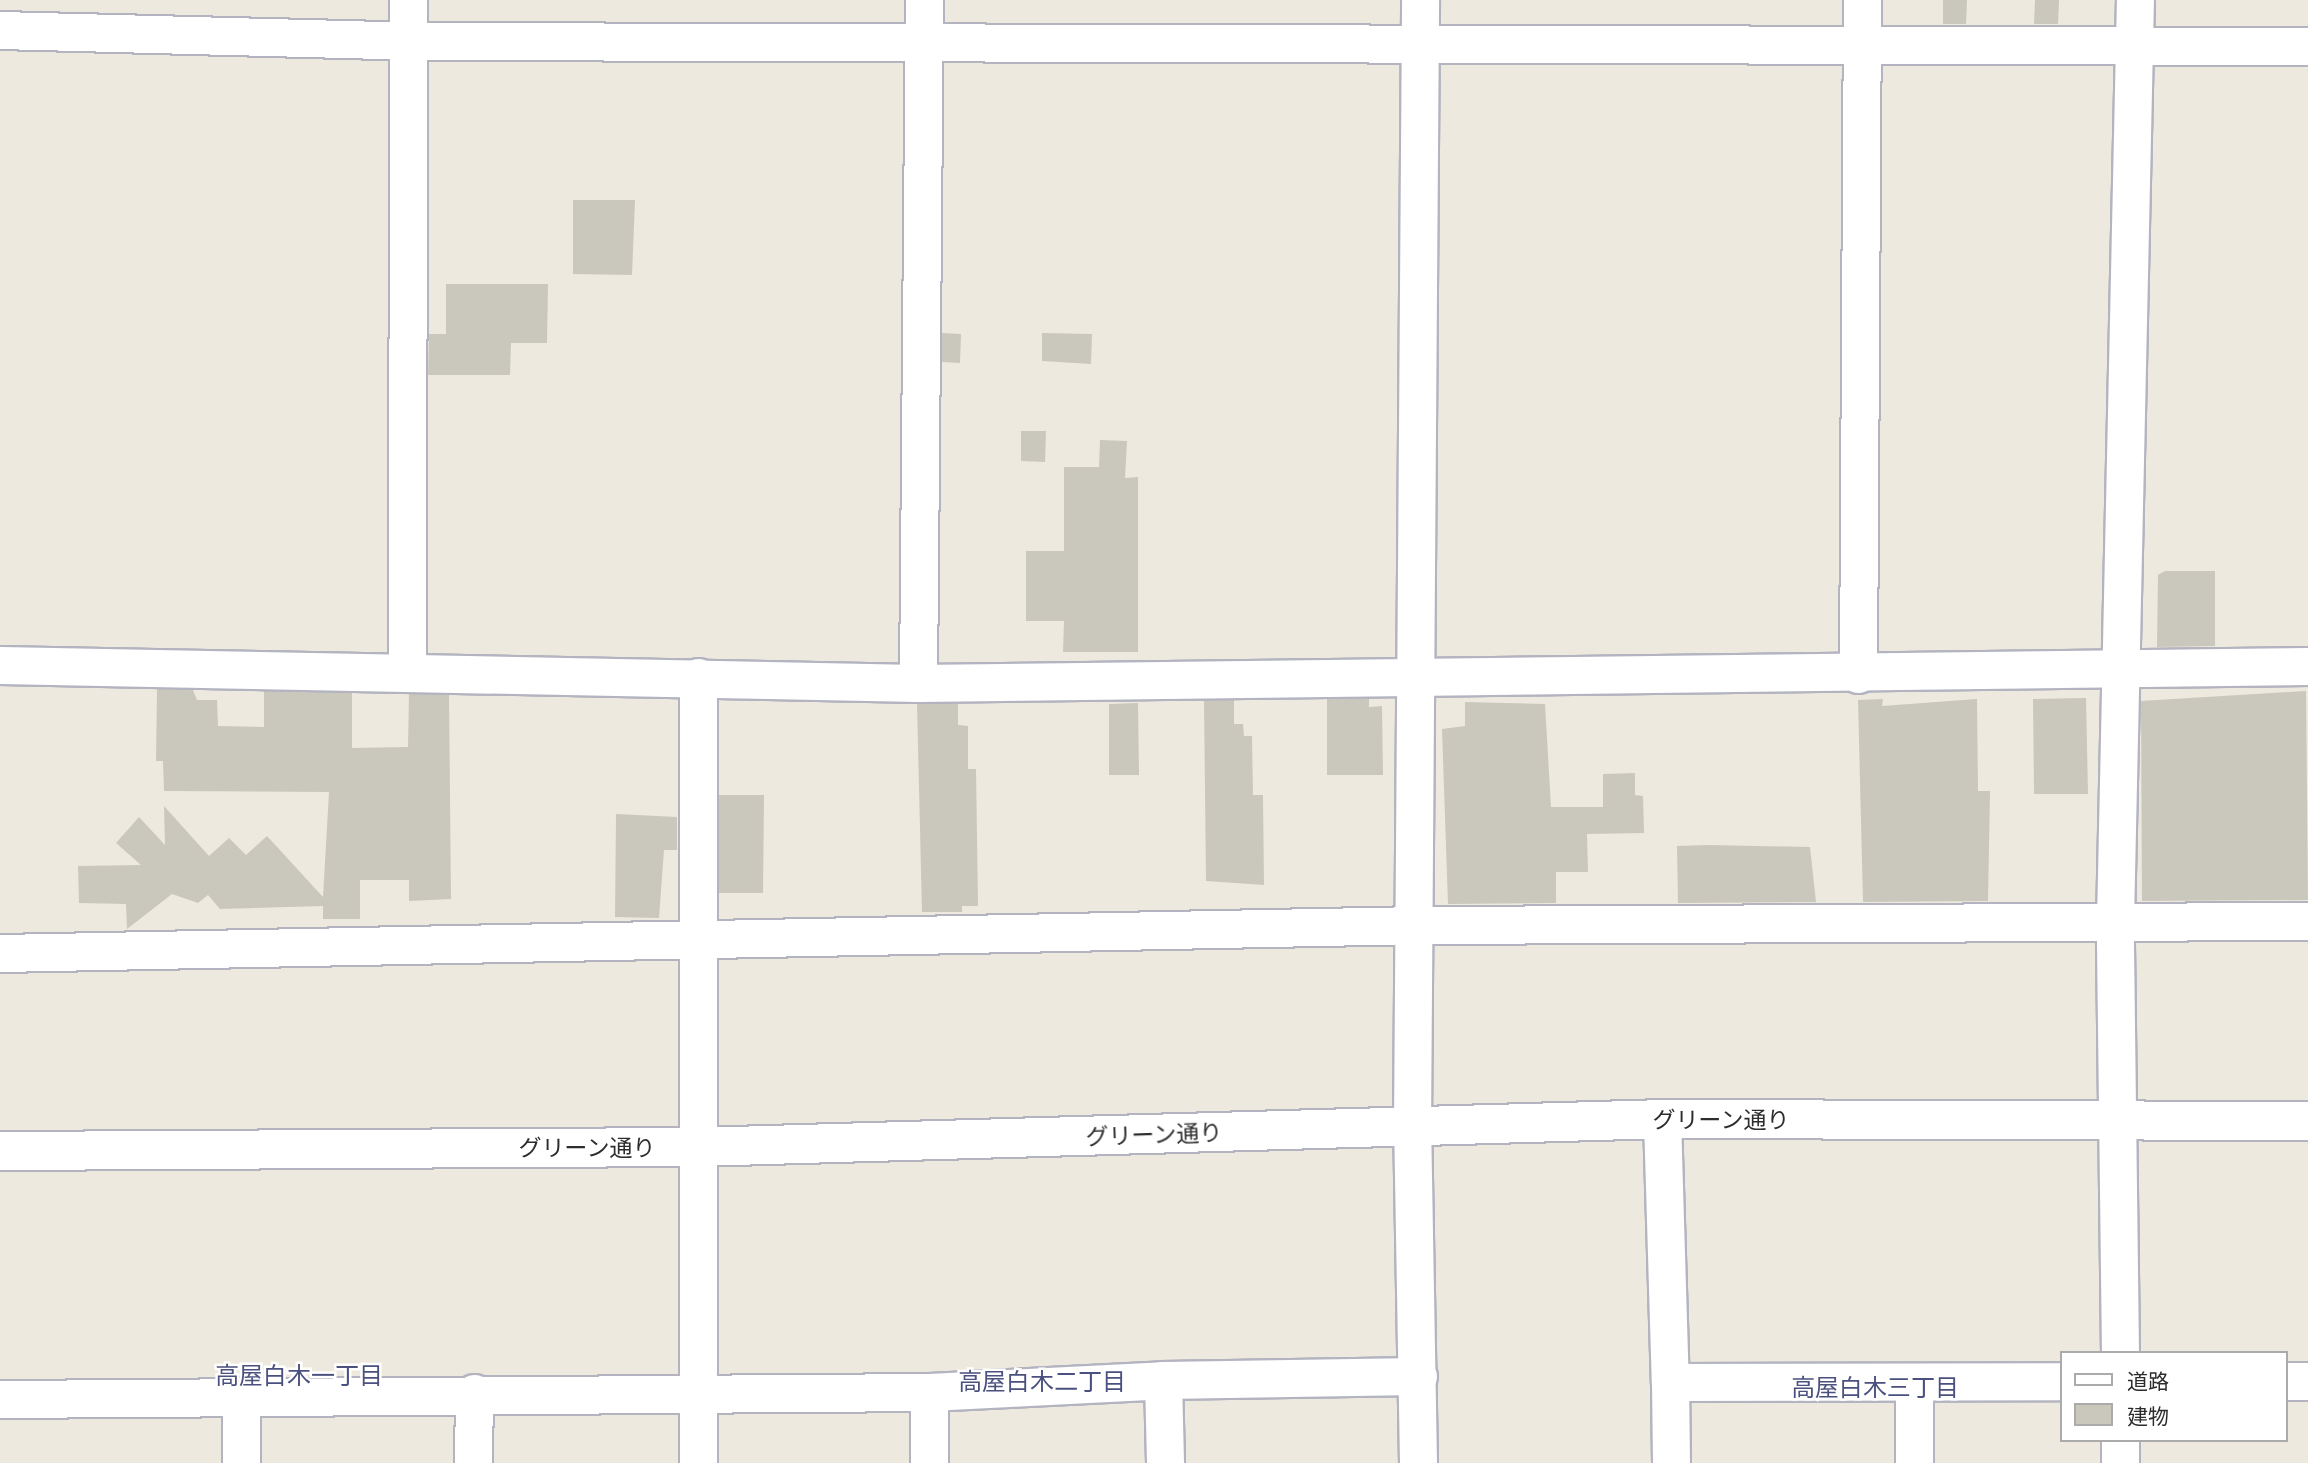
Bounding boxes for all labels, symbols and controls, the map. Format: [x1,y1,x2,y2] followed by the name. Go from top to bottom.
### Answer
[1652,1106,1790,1134] street label: グリーン通り
[1085,1119,1223,1151] street label: グリーン通り
[518,1134,656,1162] street label: グリーン通り
[2060,1351,2287,1442] legend
[215,1362,383,1390] district label: 高屋白木一丁目
[958,1368,1126,1396] district label: 高屋白木二丁目
[2127,1368,2169,1395] text: 道路
[1791,1374,1959,1402] district label: 高屋白木三丁目
[2127,1403,2169,1430] text: 建物

